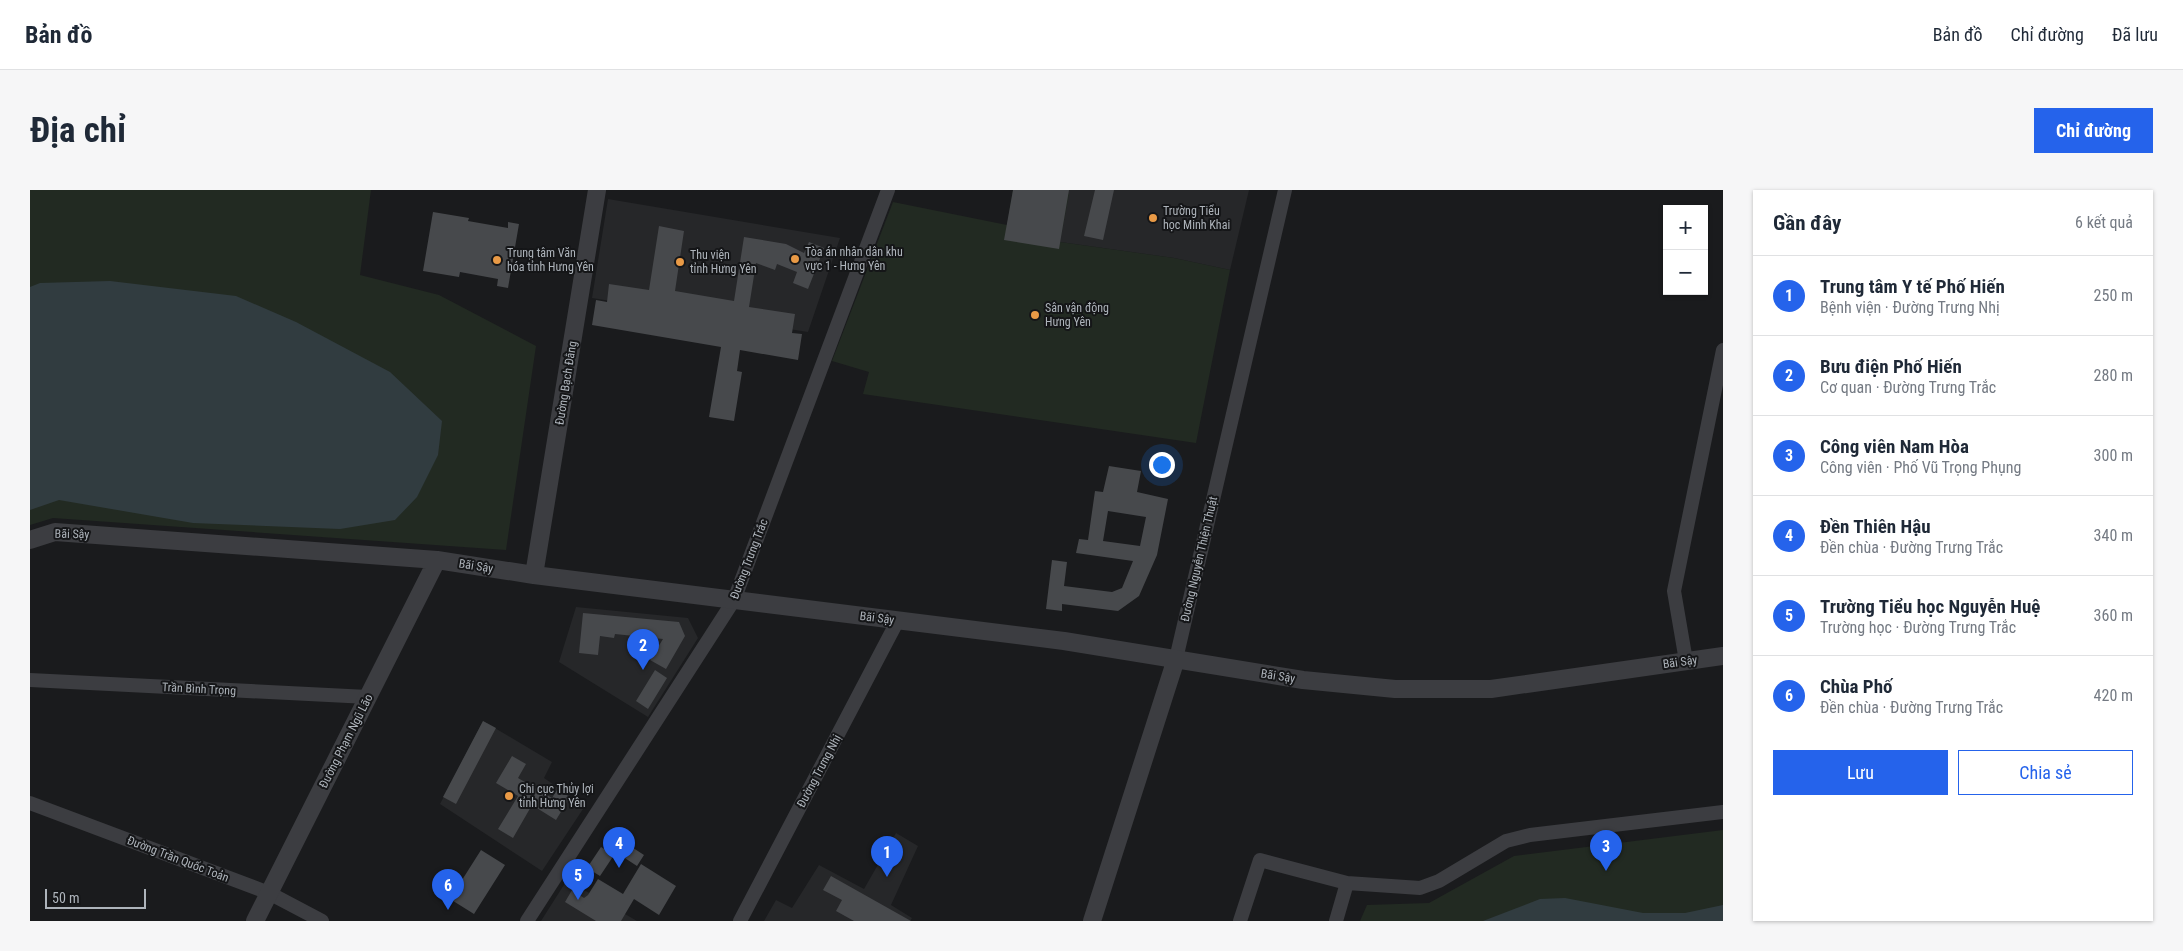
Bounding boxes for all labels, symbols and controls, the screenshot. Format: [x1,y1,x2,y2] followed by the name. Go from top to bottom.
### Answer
[25,21,93,49] text: Bản đồ
[1933,24,1983,45] text: Bản đồ
[2011,24,2084,45] text: Chỉ đường
[2112,24,2158,45] text: Đã lưu
[2034,108,2153,153] button: Chỉ đường
[30,110,126,151] text: Địa chỉ
[1163,204,1230,232] place label: Trường Tiểu học Minh Khai
[1663,205,1708,295] map controls
[1663,205,1708,250] button: +
[1773,211,1841,235] text: Gần đây
[1147,212,1159,224] marker: Trường Tiểu học Minh Khai
[2075,213,2133,232] text: 6 kết quả
[805,245,903,273] place label: Tòa án nhân dân khu vực 1 - Hưng Yên
[507,246,594,274] place label: Trung tâm Văn hóa tỉnh Hưng Yên
[690,248,757,276] place label: Thu viện tỉnh Hưng Yên
[1663,250,1708,295] button: −
[789,253,801,265] marker: Tòa án nhân dân khu vực 1 - Hưng Yên
[491,254,503,266] marker: Trung tâm Văn hóa tỉnh Hưng Yên
[674,256,686,268] marker: Thu viện tỉnh Hưng Yên
[1820,275,2005,298] text: Trung tâm Y tế Phố Hiến
[1785,286,1793,305] text: 1
[2094,286,2133,305] text: 250 m
[1820,298,2000,317] text: Bệnh viện · Đường Trưng Nhị
[1045,301,1109,329] place label: Sân vận động Hưng Yên
[1029,309,1041,321] marker: Sân vận động Hưng Yên
[552,340,580,426] street label: Đường Bạch Đằng
[1820,355,1962,378] text: Bưu điện Phố Hiến
[1785,366,1793,385] text: 2
[2094,366,2133,385] text: 280 m
[1820,378,1996,397] text: Cơ quan · Đường Trưng Trắc
[1820,435,1969,458] text: Công viên Nam Hòa
[1785,446,1793,465] text: 3
[2094,446,2133,465] text: 300 m
[1149,452,1175,478] your location
[1820,458,2021,477] text: Công viên · Phố Vũ Trọng Phụng
[1178,495,1220,623] street label: Đường Nguyễn Thiện Thuật
[1820,515,1931,538] text: Đền Thiên Hậu
[727,517,771,601] street label: Đường Trưng Trắc
[1785,526,1793,545] text: 4
[2094,526,2133,545] text: 340 m
[55,527,89,541] street label: Bãi Sậy
[1820,538,2003,557] text: Đền chùa · Đường Trưng Trắc
[458,556,494,576] street label: Bãi Sậy
[1820,595,2040,618] text: Trường Tiểu học Nguyễn Huệ
[1785,606,1793,625] text: 5
[2094,606,2133,625] text: 360 m
[859,609,895,627] street label: Bãi Sậy
[1820,618,2016,637] text: Trường học · Đường Trưng Trắc
[627,629,659,670] pin: 2
[1662,653,1698,671] street label: Bãi Sậy
[1260,666,1296,686] street label: Bãi Sậy
[1820,675,1892,698] text: Chùa Phố
[162,680,236,698] street label: Trần Bình Trọng
[1785,686,1793,705] text: 6
[2094,686,2133,705] text: 420 m
[316,692,376,790] street label: Đường Phạm Ngũ Lão
[1820,698,2003,717] text: Đền chùa · Đường Trưng Trắc
[794,732,844,810] street label: Đường Trưng Nhị
[1773,750,1948,795] button: Lưu
[1958,750,2133,795] button: Chia sẻ
[519,782,594,810] place label: Chi cục Thủy lợi tỉnh Hưng Yên
[503,790,515,802] marker: Chi cục Thủy lợi tỉnh Hưng Yên
[603,827,635,868] pin: 4
[1590,830,1622,871] pin: 3
[125,833,231,885] street label: Đường Trần Quốc Toản
[871,836,903,877] pin: 1
[562,859,594,900] pin: 5
[432,869,464,910] pin: 6
[45,886,146,909] scale bar
[52,890,80,906] text: 50 m

